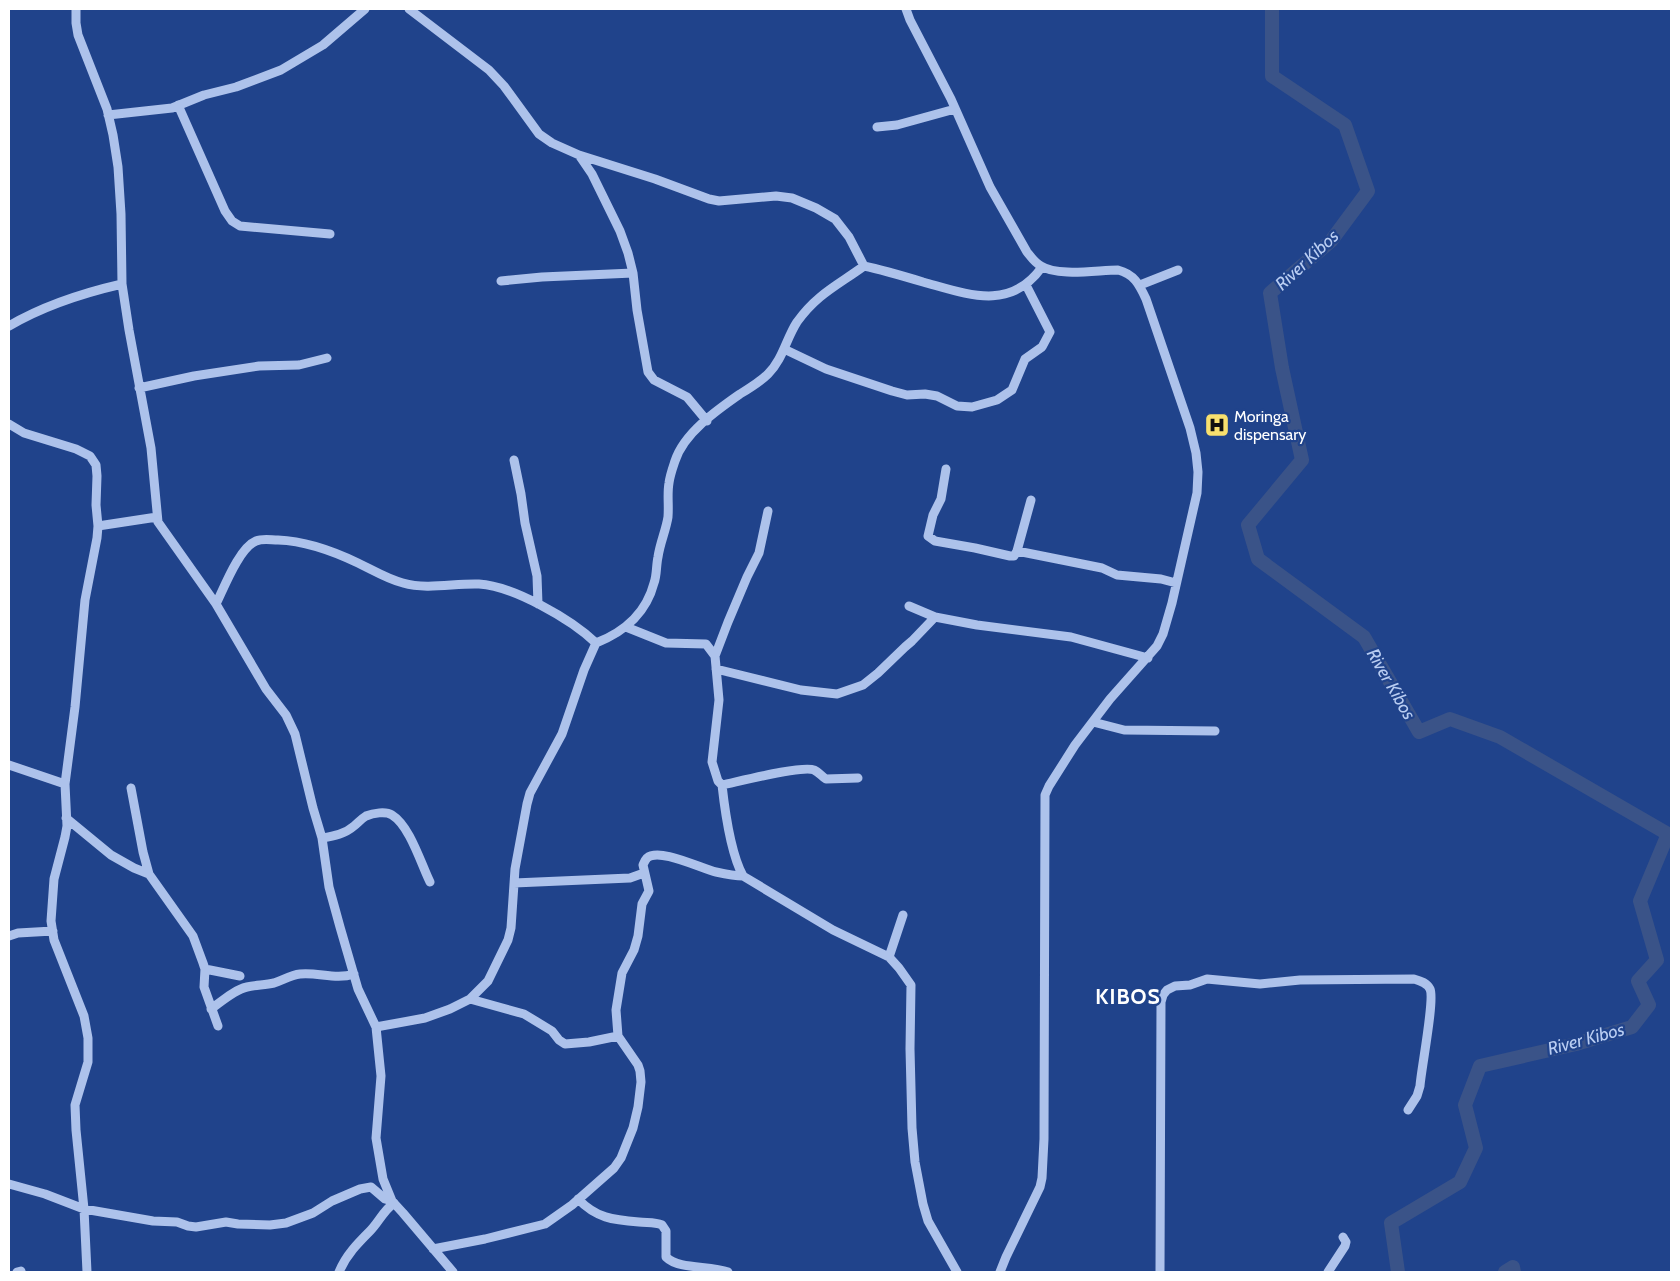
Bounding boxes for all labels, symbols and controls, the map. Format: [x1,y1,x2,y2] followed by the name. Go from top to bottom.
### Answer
[1271,225,1343,295] water label: River Kibos
[1234,407,1306,444] place label: Moringa dispensary
[1204,412,1230,438] hospital icon: Moringa dispensary
[1362,644,1420,724] water label: River Kibos
[1095,984,1161,1009] district label: KIBOS
[1545,1018,1627,1060] water label: River Kibos

